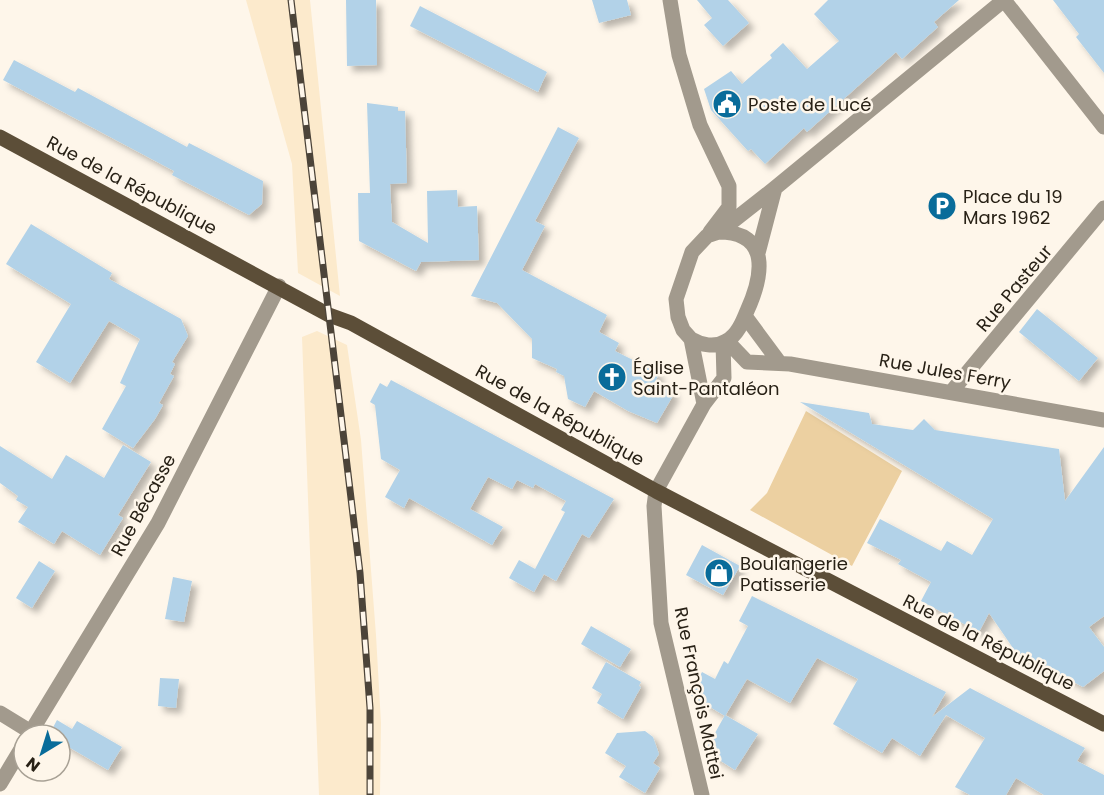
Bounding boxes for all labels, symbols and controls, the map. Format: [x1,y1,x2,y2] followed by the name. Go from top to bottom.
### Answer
[711,88,743,120] public building icon: Poste de Lucé
[748,92,871,117] place label: Poste de Lucé
[42,129,222,241] street label: Rue de la République
[963,184,1063,230] place label: Place du 19 Mars 1962
[926,190,958,222] parking icon: Place du 19 Mars 1962
[970,239,1058,337] street label: Rue Pasteur
[877,347,1013,395] street label: Rue Jules Ferry
[633,355,780,401] place label: Église Saint-Pantaléon
[471,358,649,472] street label: Rue de la République
[596,361,628,393] church icon: Église Saint-Pantaléon
[105,449,181,561] street label: Rue Bécasse
[740,551,848,597] place label: Boulangerie Patisserie
[703,557,735,589] shop icon: Boulangerie Patisserie
[899,588,1079,696] street label: Rue de la République
[669,605,729,781] street label: Rue François Mattei
[12,723,72,783] north arrow
[21,752,45,777] text: N

